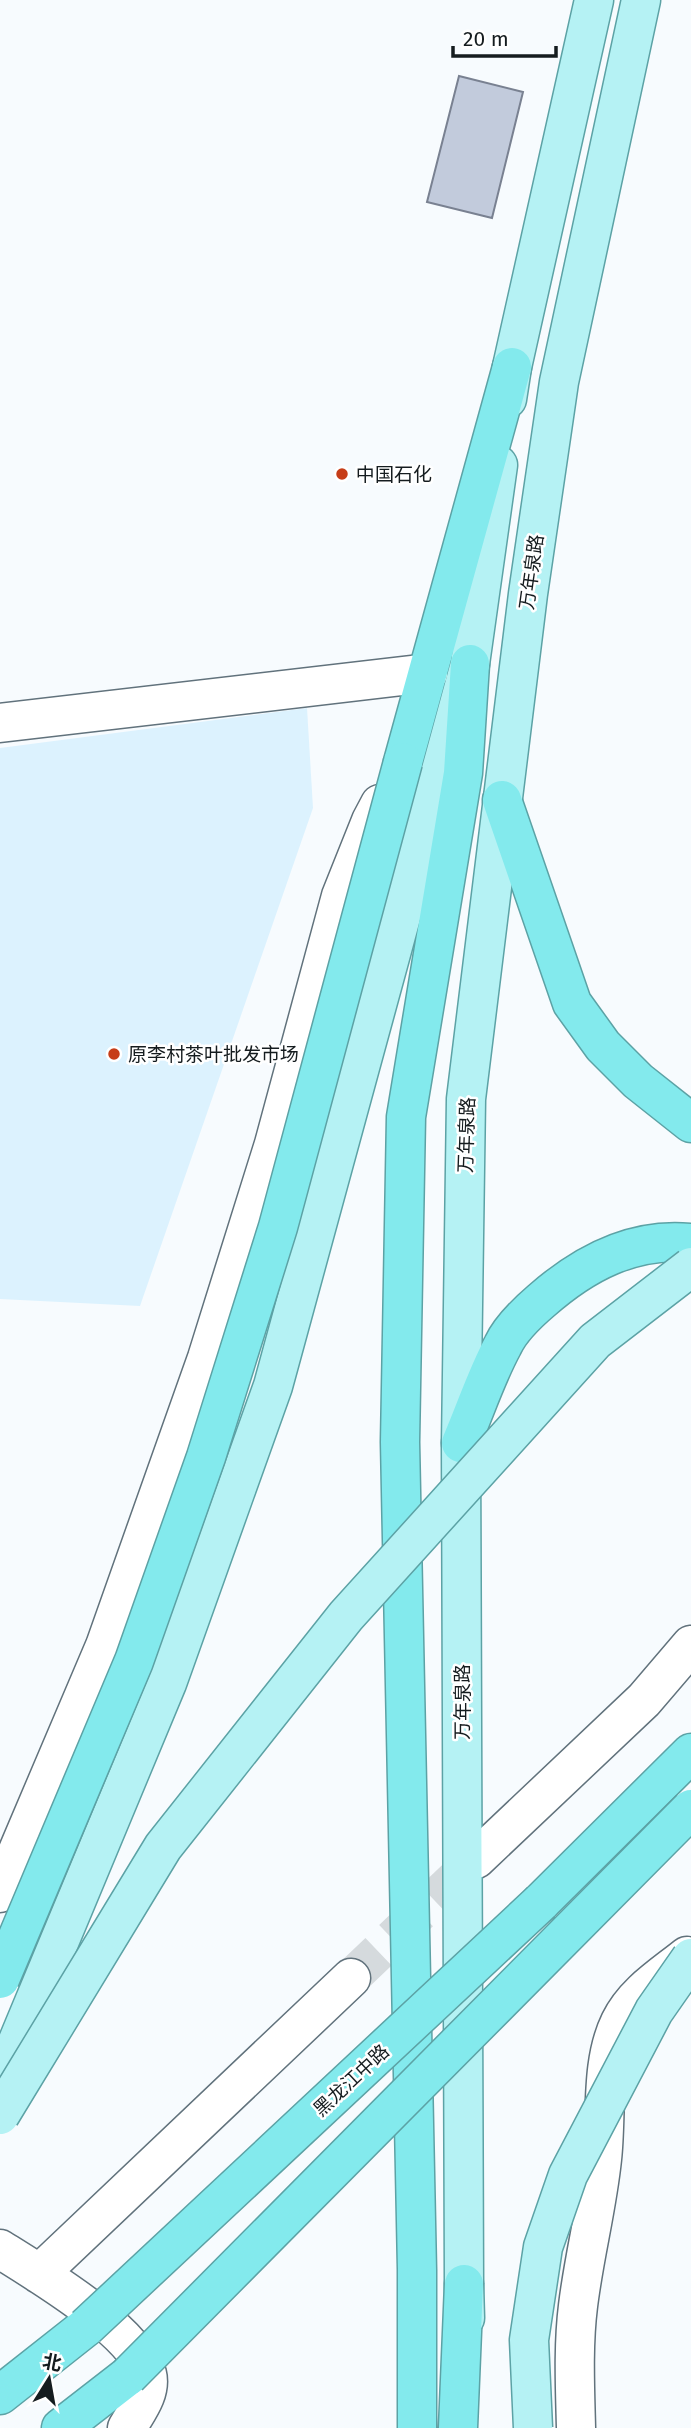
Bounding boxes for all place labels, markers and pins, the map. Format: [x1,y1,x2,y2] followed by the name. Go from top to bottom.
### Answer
[356,463,432,486] place label: 中国石化
[334,466,350,482] marker: 中国石化
[128,1043,299,1066] place label: 原李村茶叶批发市场
[106,1046,122,1062] marker: 原李村茶叶批发市场

